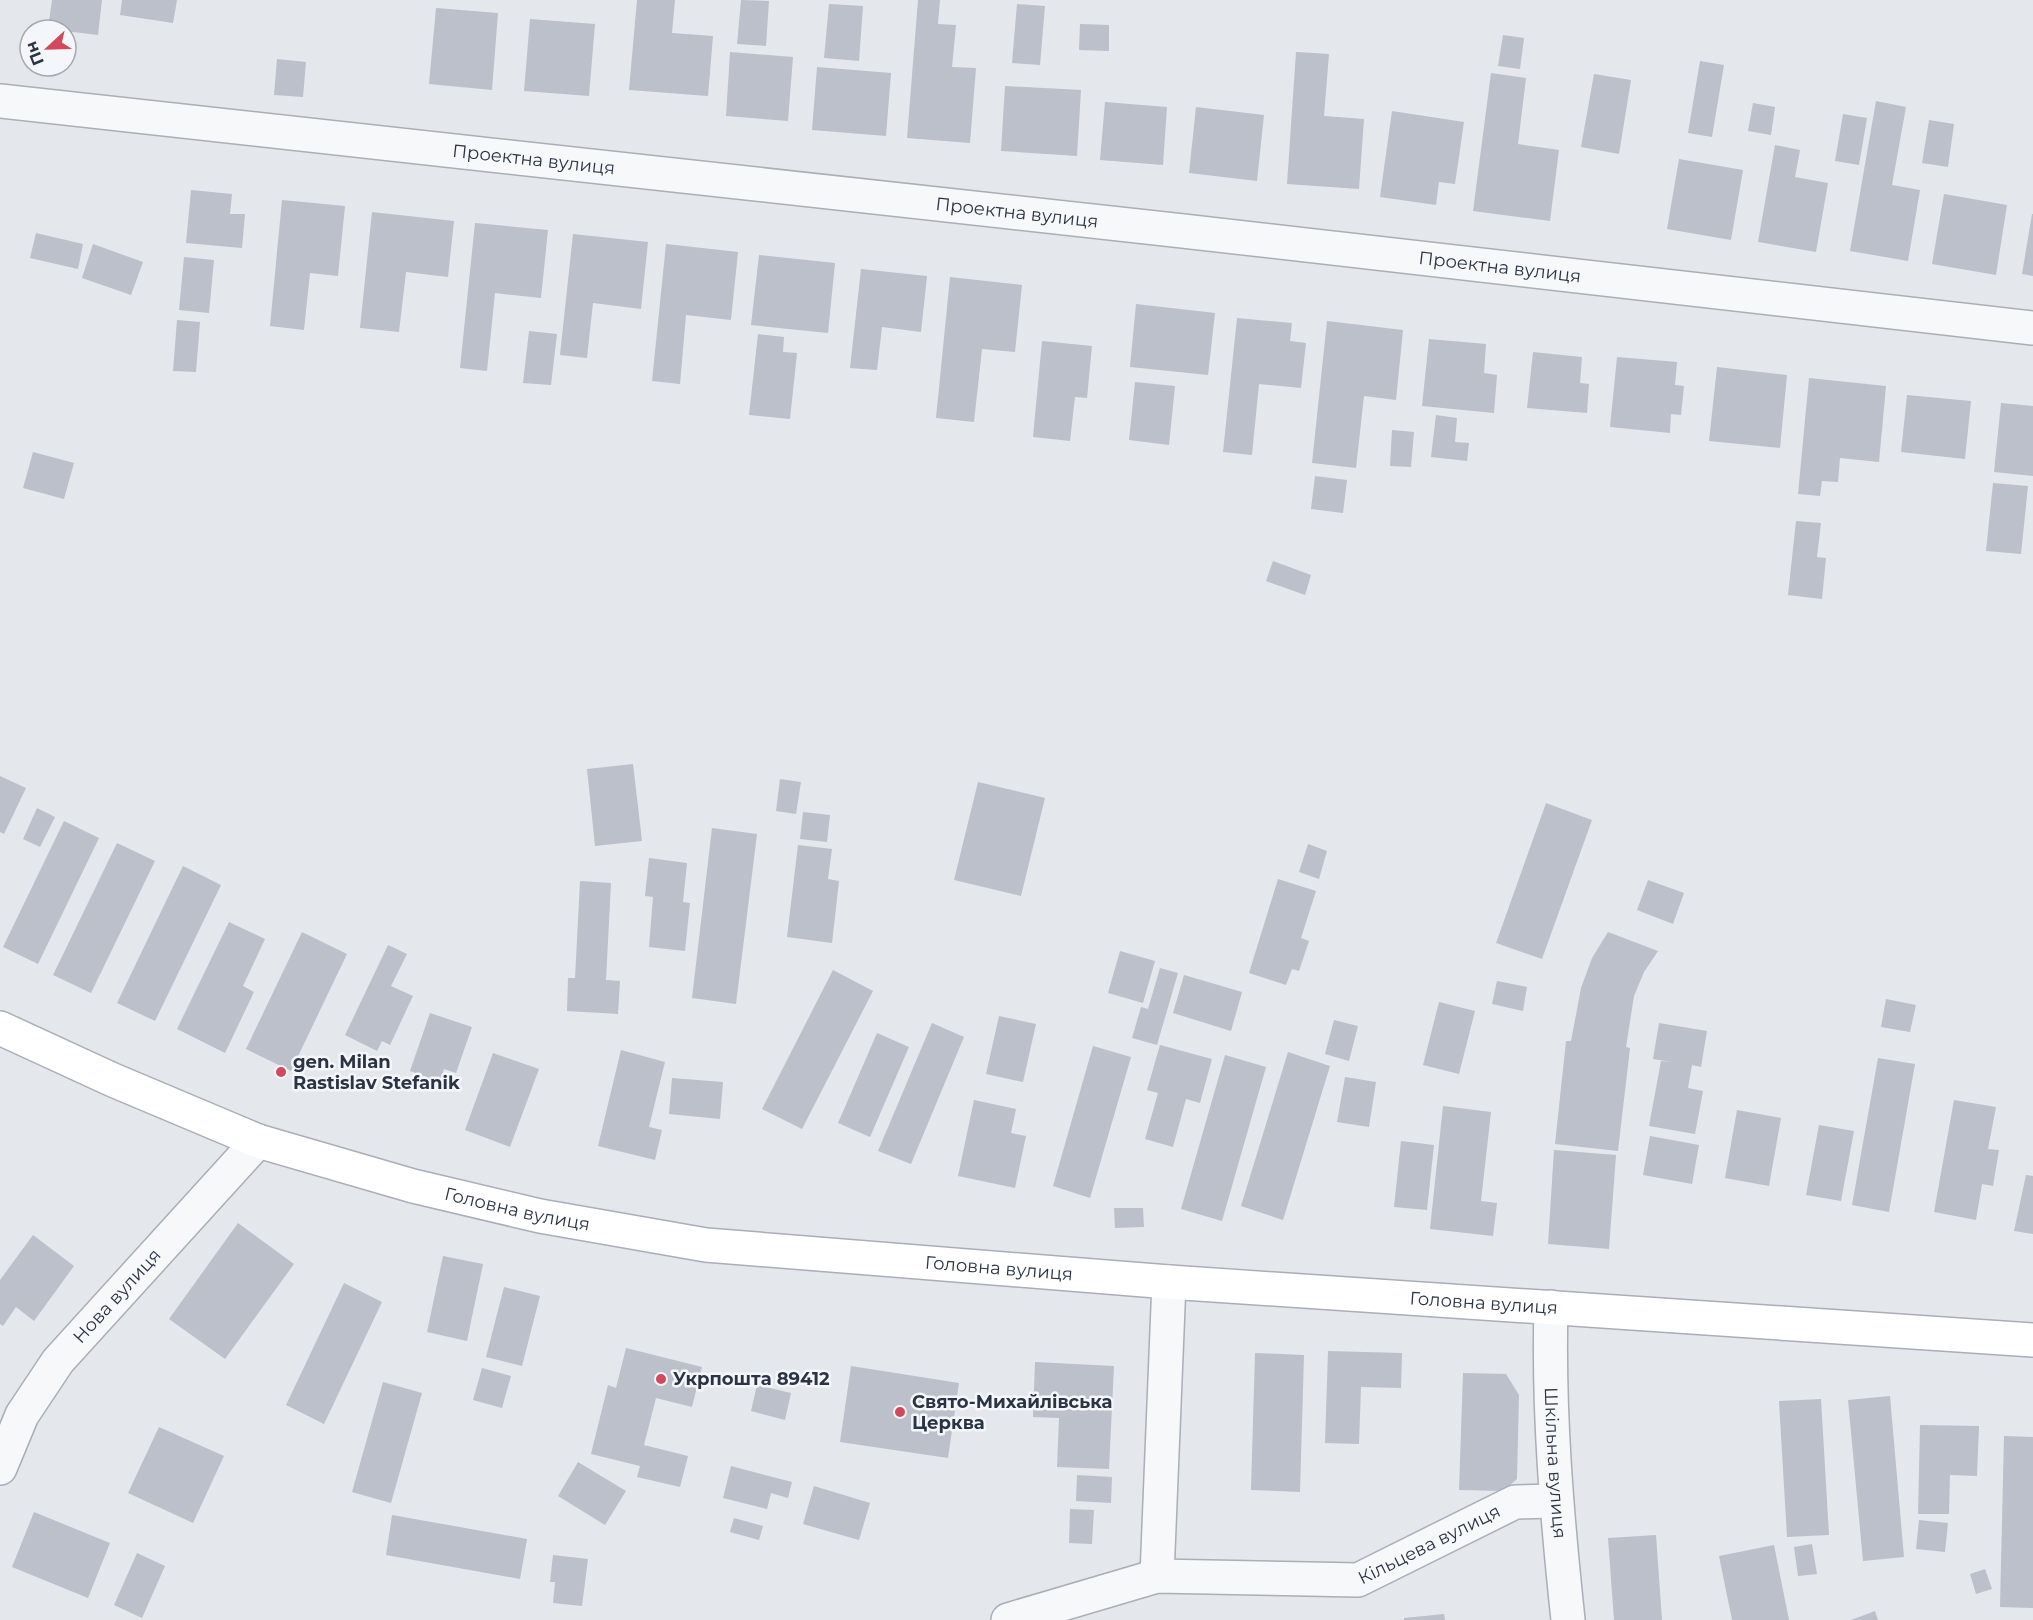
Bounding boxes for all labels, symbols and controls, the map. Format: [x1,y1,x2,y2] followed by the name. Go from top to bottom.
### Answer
[18,18,78,78] north arrow
[21,39,48,68] text: Пн
[451,140,616,180] street label: Проектна вулиця
[934,193,1099,233] street label: Проектна вулиця
[1417,247,1582,287] street label: Проектна вулиця
[293,1051,460,1094] place label: gen. Milan Rastislav Stefanik
[274,1065,288,1079] marker: gen. Milan Rastislav Stefanik
[442,1183,592,1236] street label: Головна вулиця
[68,1244,166,1348] street label: Нова вулиця
[924,1252,1074,1285] street label: Головна вулиця
[1409,1287,1558,1319] street label: Головна вулиця
[673,1368,830,1390] place label: Укрпошта 89412
[654,1372,668,1386] marker: Укрпошта 89412
[1540,1387,1571,1539] street label: Шкільна вулиця
[912,1391,1112,1434] place label: Свято-Михайлівська Церква
[893,1405,907,1419] marker: Свято-Михайлівська Церква
[1354,1500,1504,1589] street label: Кільцева вулиця

